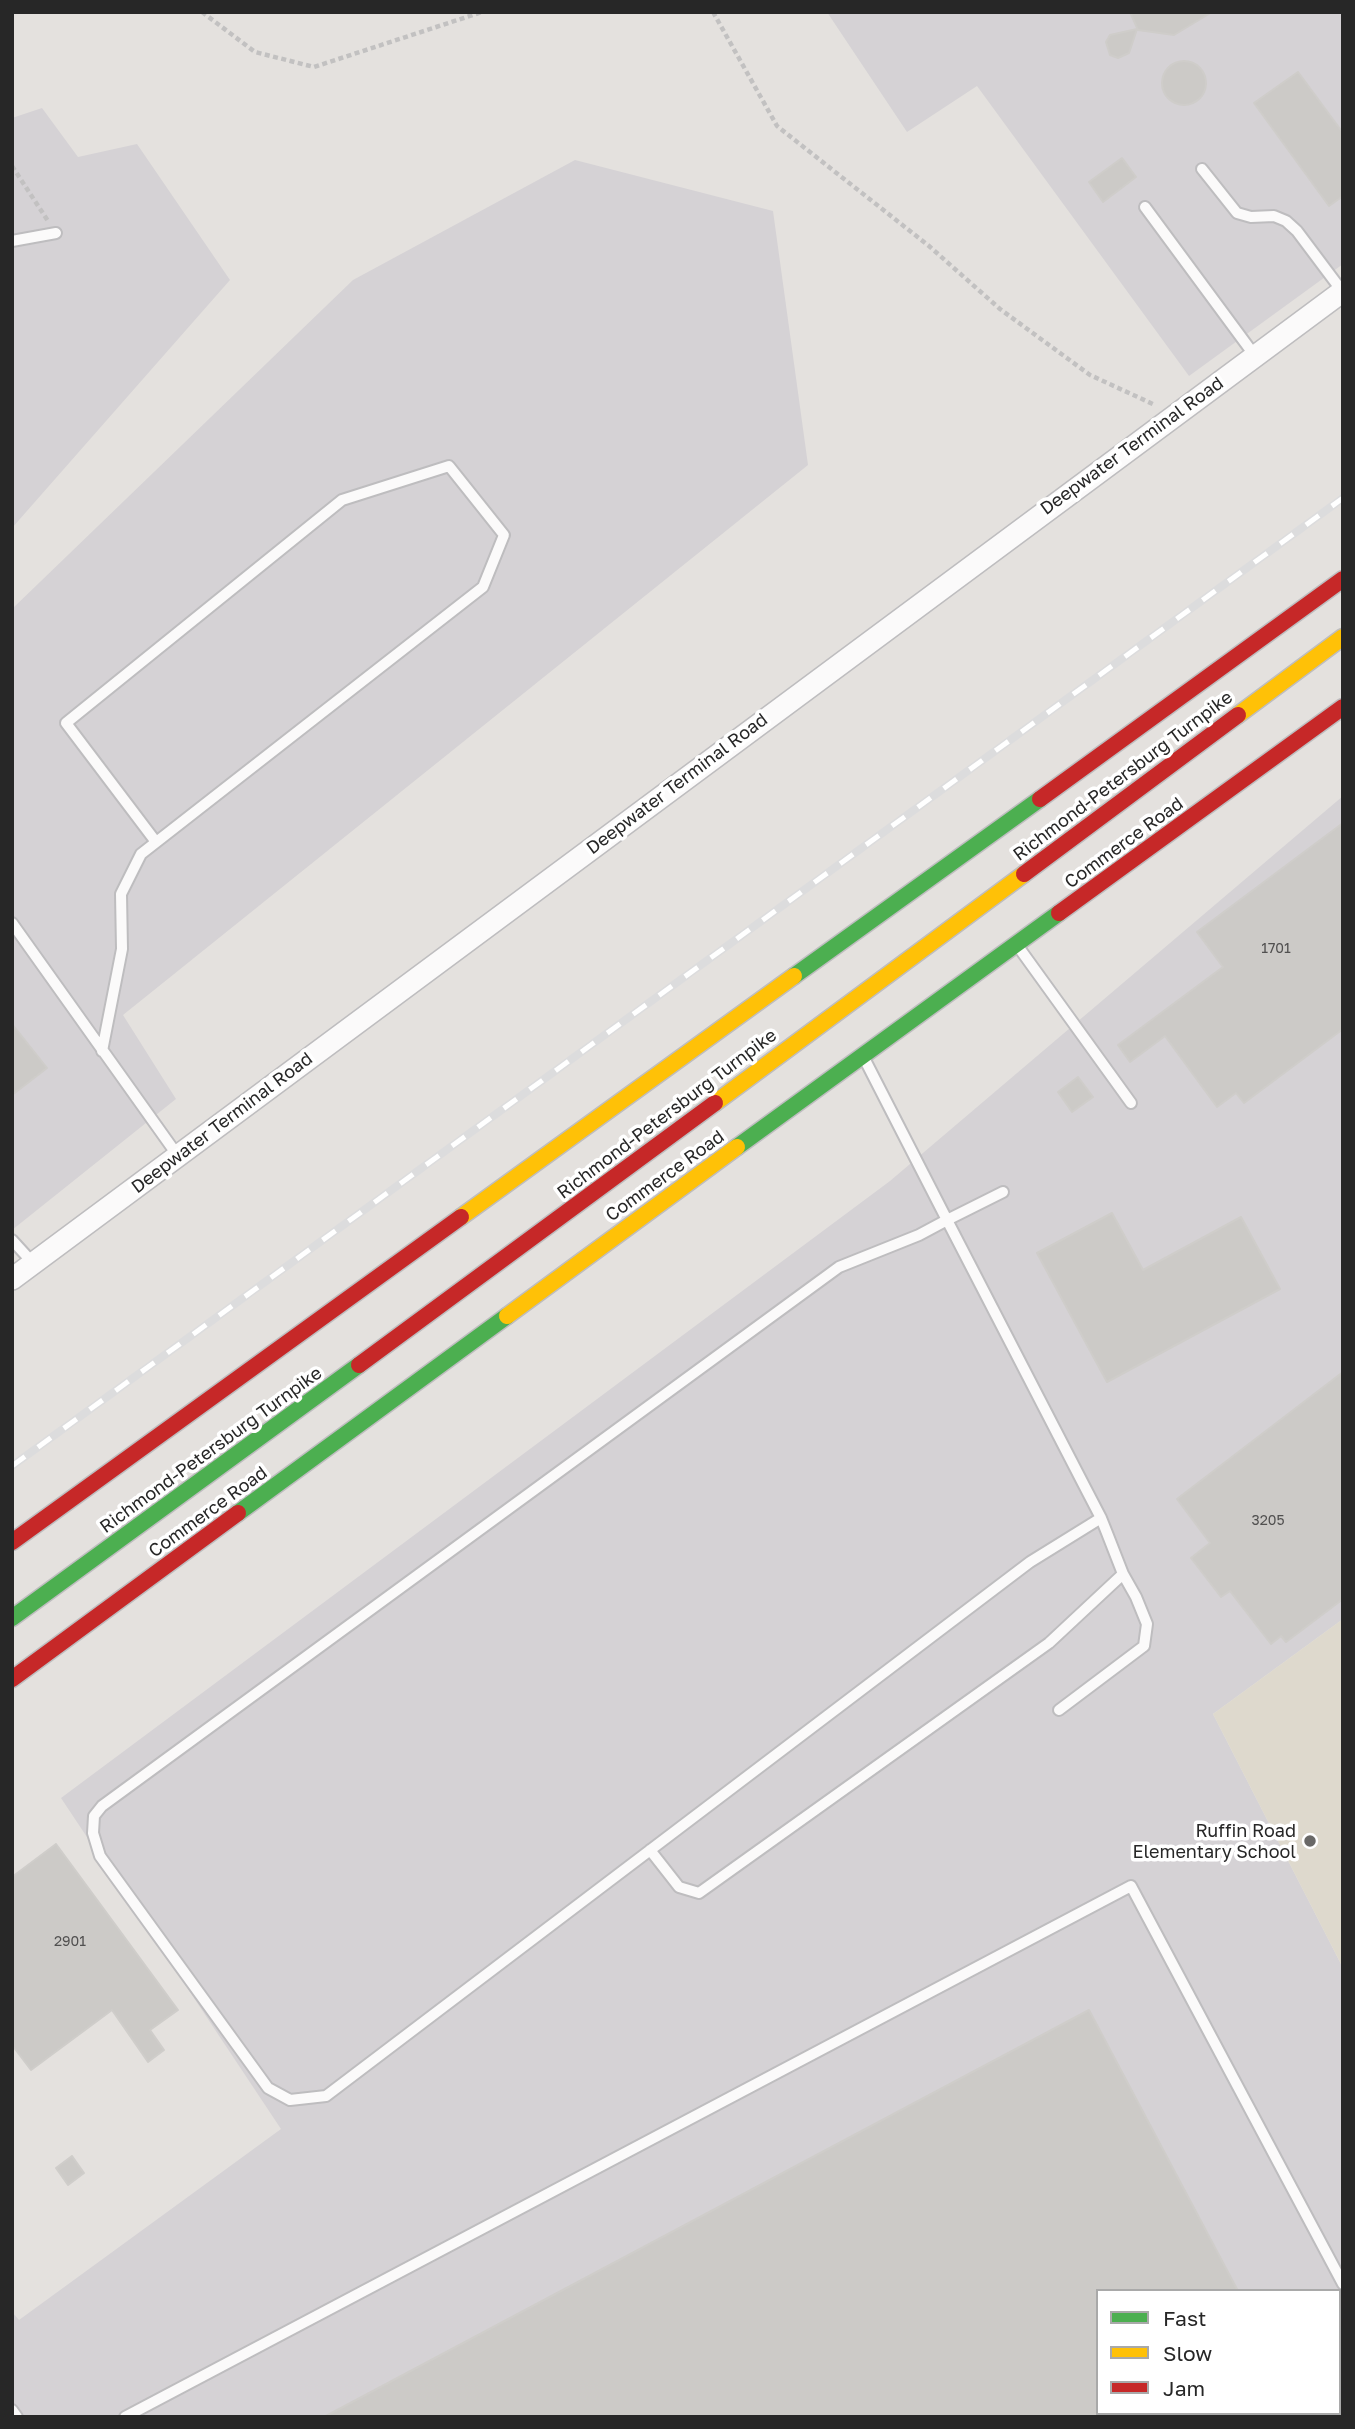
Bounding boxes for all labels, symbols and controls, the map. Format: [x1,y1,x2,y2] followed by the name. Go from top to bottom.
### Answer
[1036,372,1228,520] street label: Deepwater Terminal Road
[1009,686,1237,866] street label: Richmond-Petersburg Turnpike
[582,709,772,859] street label: Deepwater Terminal Road
[1061,793,1187,893] street label: Commerce Road
[1261,941,1291,957] house number: 1701
[553,1024,781,1204] street label: Richmond-Petersburg Turnpike
[127,1048,317,1198] street label: Deepwater Terminal Road
[602,1126,728,1226] street label: Commerce Road
[96,1362,326,1538] street label: Richmond-Petersburg Turnpike
[145,1462,271,1562] street label: Commerce Road
[1251,1513,1285,1529] house number: 3205
[1132,1820,1296,1862] place label: Ruffin Road Elementary School
[1302,1833,1318,1849] marker: Ruffin Road Elementary School
[54,1934,86,1950] house number: 2901
[1096,2289,1341,2415] legend
[1163,2305,1206,2331] text: Fast
[1163,2340,1212,2366] text: Slow
[1163,2375,1205,2401] text: Jam

